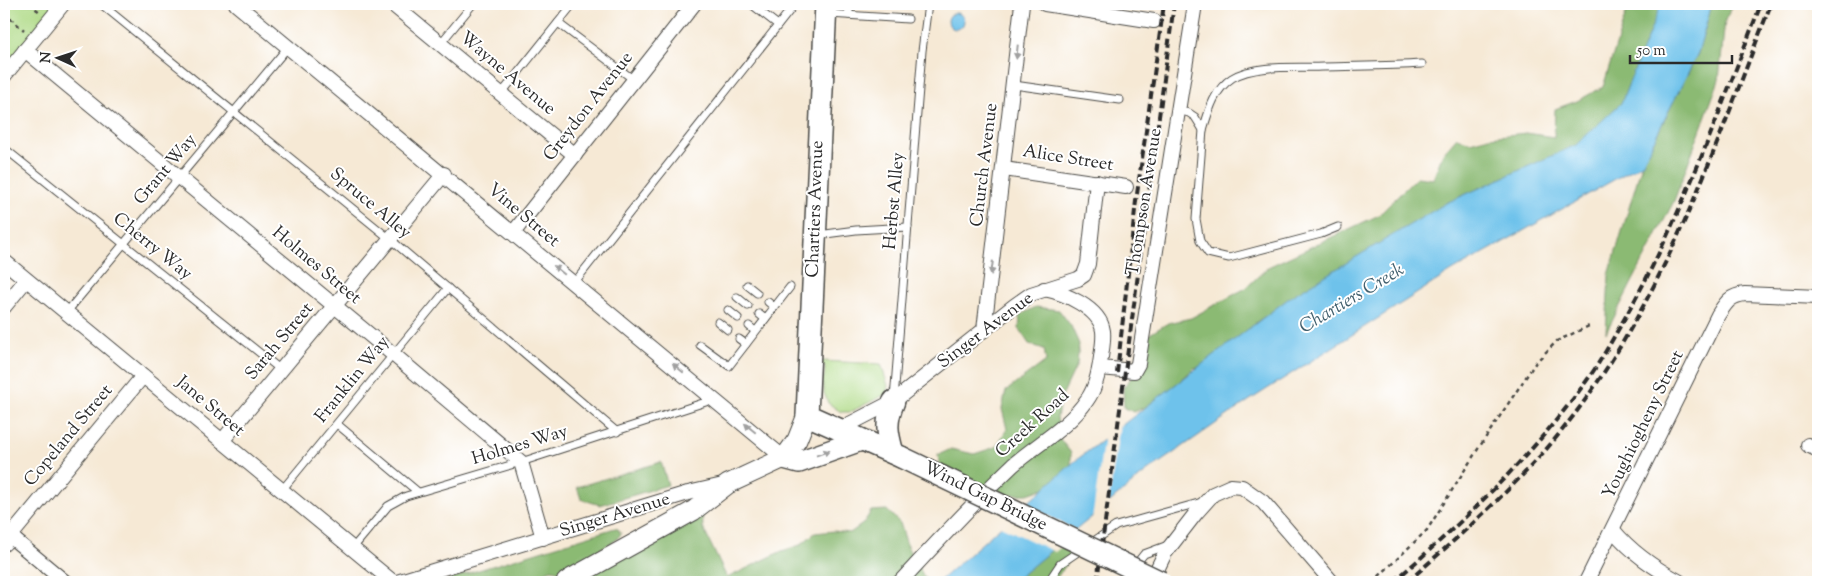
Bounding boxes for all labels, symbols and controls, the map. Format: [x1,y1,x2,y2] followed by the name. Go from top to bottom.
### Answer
[453,26,561,122] street label: Wayne Avenue
[32,32,82,82] north arrow
[1630,32,1732,64] scale bar
[1636,41,1666,62] text: 50 m
[1013,45,1021,61] one-way arrow
[538,47,640,167] street label: Greydon Avenue
[37,51,57,64] text: N
[965,102,1005,228] street label: Church Avenue
[1120,126,1170,278] street label: Thompson Avenue
[128,129,204,211] street label: Grant Way
[1021,139,1115,179] street label: Alice Street
[801,140,831,278] street label: Chartiers Avenue
[878,151,912,251] street label: Herbst Alley
[323,162,417,246] street label: Spruce Alley
[481,178,565,254] street label: Vine Street
[107,207,197,287] street label: Cherry Way
[266,221,366,311] street label: Holmes Street
[1294,257,1410,341] water label: Chartiers Creek
[988,260,996,276] one-way arrow
[553,265,566,276] one-way arrow
[933,286,1039,376] street label: Singer Avenue
[240,297,320,387] street label: Sarah Street
[310,331,396,429] street label: Franklin Way
[1597,346,1691,504] street label: Youghiogheny Street
[671,363,684,374] one-way arrow
[169,370,250,444] street label: Jane Street
[18,379,120,493] street label: Copeland Street
[990,384,1076,464] street label: Creek Road
[469,419,571,473] street label: Holmes Way
[744,423,757,434] one-way arrow
[816,449,831,457] one-way arrow
[918,456,1052,538] street label: Wind Gap Bridge
[557,487,673,545] street label: Singer Avenue

